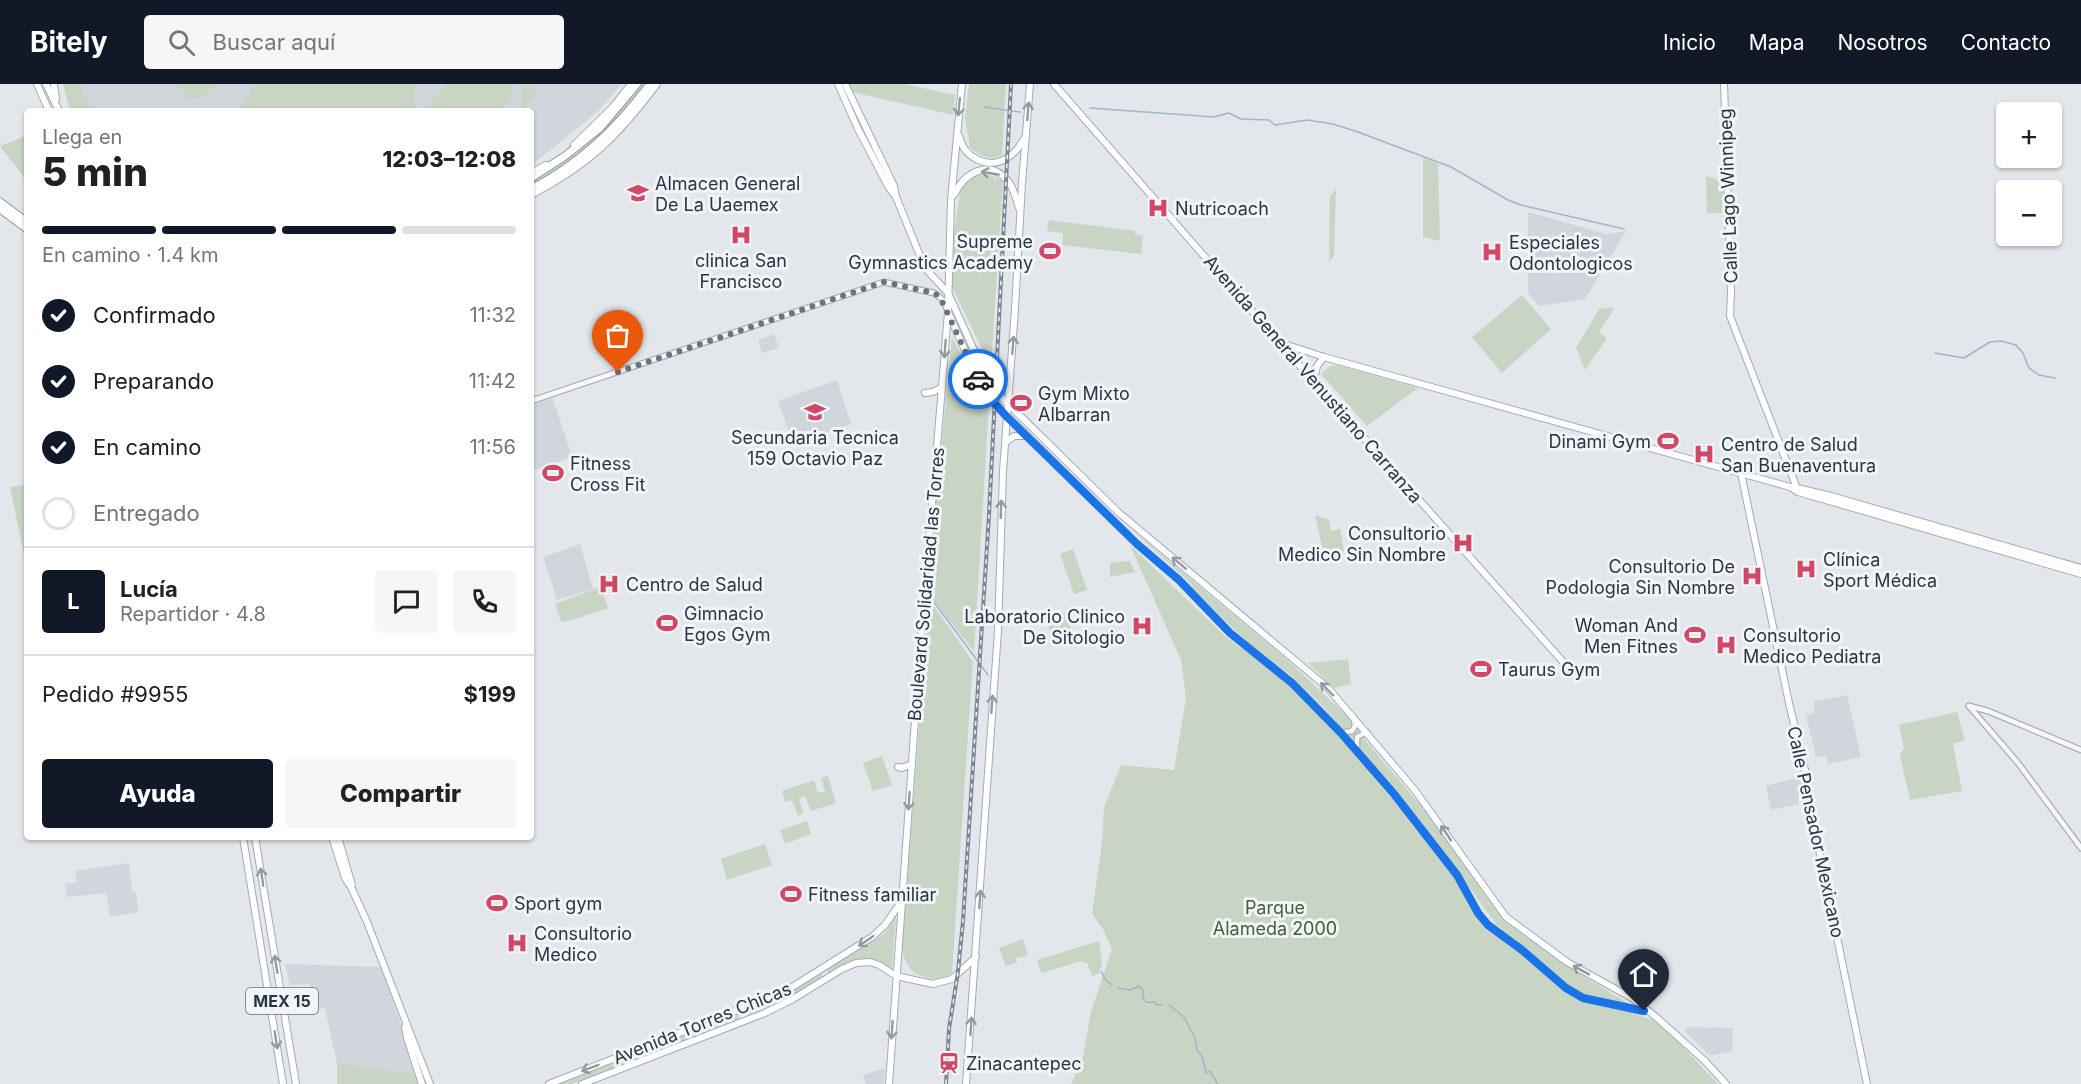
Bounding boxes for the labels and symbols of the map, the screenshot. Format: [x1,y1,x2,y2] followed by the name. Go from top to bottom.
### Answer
[953,97,964,116] one-way arrow
[1023,102,1034,122] one-way arrow
[1714,108,1742,284] street label: Calle Lago Winnipeg
[981,167,1000,178] one-way arrow
[655,173,800,215] place label: Almacen General De La Uaemex
[626,181,650,205] school or university icon: Almacen General De La Uaemex
[1146,196,1170,220] hospital icon: Nutricoach
[1175,198,1269,219] place label: Nutricoach
[729,223,753,247] hospital icon: clinica San Francisco
[848,231,1033,273] place label: Supreme Gymnastics Academy
[1509,232,1633,274] place label: Especiales Odontologicos
[1038,239,1062,263] sports icon: Supreme Gymnastics Academy
[1480,240,1504,264] hospital icon: Especiales Odontologicos
[695,250,787,292] place label: clinica San Francisco
[1200,251,1426,507] street label: Avenida General Venustiano Carranza
[592,310,643,372] pin
[1007,336,1018,356] one-way arrow
[939,339,950,359] one-way arrow
[948,349,1008,409] courier
[1038,383,1130,425] place label: Gym Mixto Albarran
[1009,391,1033,415] sports icon: Gym Mixto Albarran
[803,400,827,424] school or university icon: Secundaria Tecnica 159 Octavio Paz
[731,427,899,469] place label: Secundaria Tecnica 159 Octavio Paz
[1656,429,1680,453] sports icon: Dinami Gym
[1548,431,1651,452] place label: Dinami Gym
[1721,434,1876,476] place label: Centro de Salud San Buenaventura
[1692,442,1716,466] hospital icon: Centro de Salud San Buenaventura
[904,446,948,722] street label: Boulevard Solidaridad las Torres
[570,453,645,495] place label: Fitness Cross Fit
[541,461,565,485] sports icon: Fitness Cross Fit
[996,500,1007,520] one-way arrow
[1278,523,1446,565] place label: Consultorio Medico Sin Nombre
[1451,531,1475,555] hospital icon: Consultorio Medico Sin Nombre
[1823,549,1937,591] place label: Clínica Sport Médica
[1172,556,1187,570] one-way arrow
[1546,556,1735,598] place label: Consultorio De Podologia Sin Nombre
[1794,557,1818,581] hospital icon: Clínica Sport Médica
[1740,564,1764,588] hospital icon: Consultorio De Podologia Sin Nombre
[597,572,621,596] hospital icon: Centro de Salud
[626,574,763,595] place label: Centro de Salud
[684,603,771,645] place label: Gimnacio Egos Gym
[964,606,1125,648] place label: Laboratorio Clinico De Sitologio
[655,611,679,635] sports icon: Gimnacio Egos Gym
[1130,614,1154,638] hospital icon: Laboratorio Clinico De Sitologio
[1575,615,1678,657] place label: Woman And Men Fitnes
[1683,623,1707,647] sports icon: Woman And Men Fitnes
[1743,625,1881,667] place label: Consultorio Medico Pediatra
[1714,633,1738,657] hospital icon: Consultorio Medico Pediatra
[1469,657,1493,681] sports icon: Taurus Gym
[1498,659,1600,680] place label: Taurus Gym
[1321,682,1335,697] one-way arrow
[987,695,998,714] one-way arrow
[1783,724,1849,940] street label: Calle Pensador Mexicano
[903,791,914,811] one-way arrow
[1440,825,1452,841] one-way arrow
[257,868,268,888] one-way arrow
[779,882,803,906] sports icon: Fitness familiar
[808,884,937,905] place label: Fitness familiar
[975,889,986,909] one-way arrow
[485,891,509,915] sports icon: Sport gym
[514,893,602,914] place label: Sport gym
[1213,897,1337,939] park label: Parque Alameda 2000
[534,923,632,965] place label: Consultorio Medico
[505,931,529,955] hospital icon: Consultorio Medico
[858,935,875,947] one-way arrow
[1618,949,1669,1011] pin
[271,955,282,974] one-way arrow
[1573,964,1590,976] one-way arrow
[610,978,794,1068] street label: Avenida Torres Chicas
[246,988,318,1014] road number: MEX 15
[966,1016,977,1036] one-way arrow
[887,1020,898,1040] one-way arrow
[271,1029,282,1049] one-way arrow
[937,1051,961,1075] station icon: Zinacantepec
[966,1053,1082,1074] place label: Zinacantepec
[582,1063,600,1074] one-way arrow

